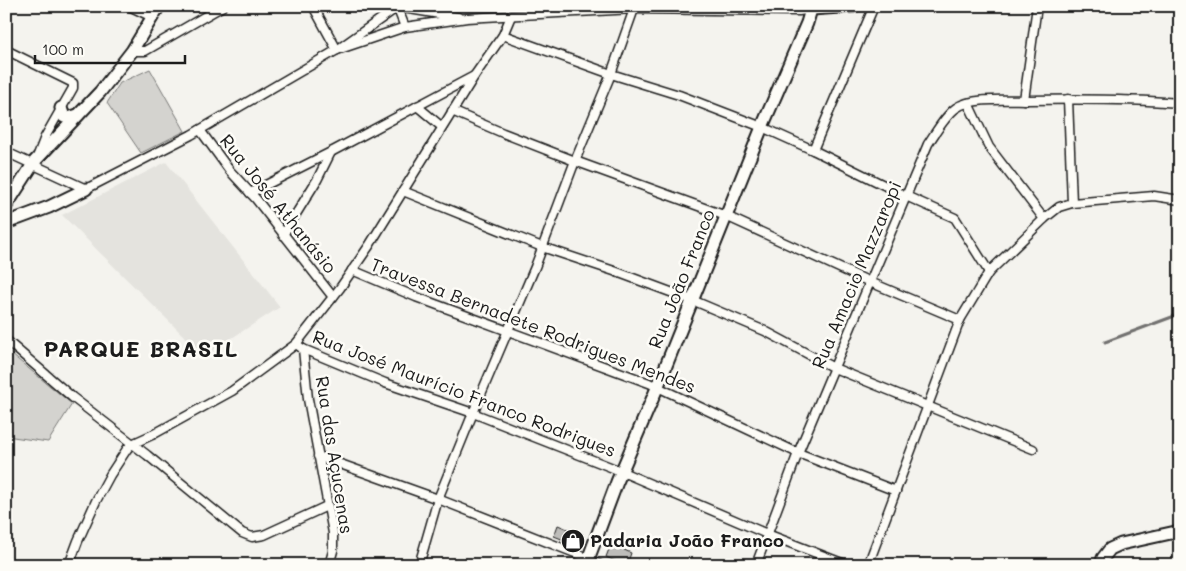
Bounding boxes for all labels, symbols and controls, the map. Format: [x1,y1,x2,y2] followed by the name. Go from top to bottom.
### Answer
[35,32,185,64] scale bar
[42,39,84,59] text: 100 m
[215,129,343,278] street label: Rua José Athanásio
[806,177,907,372] street label: Rua Amacio Mazzaropi
[642,205,720,352] street label: Rua João Franco
[367,252,699,398] street label: Travessa Bernadete Rodrigues Mendes
[309,324,619,462] street label: Rua José Maurício Franco Rodrigues
[43,334,239,363] district label: PARQUE BRASIL
[311,374,359,535] street label: Rua das Açucenas
[560,528,586,554] shop icon: Padaria João Franco
[590,528,784,552] place label: Padaria João Franco

